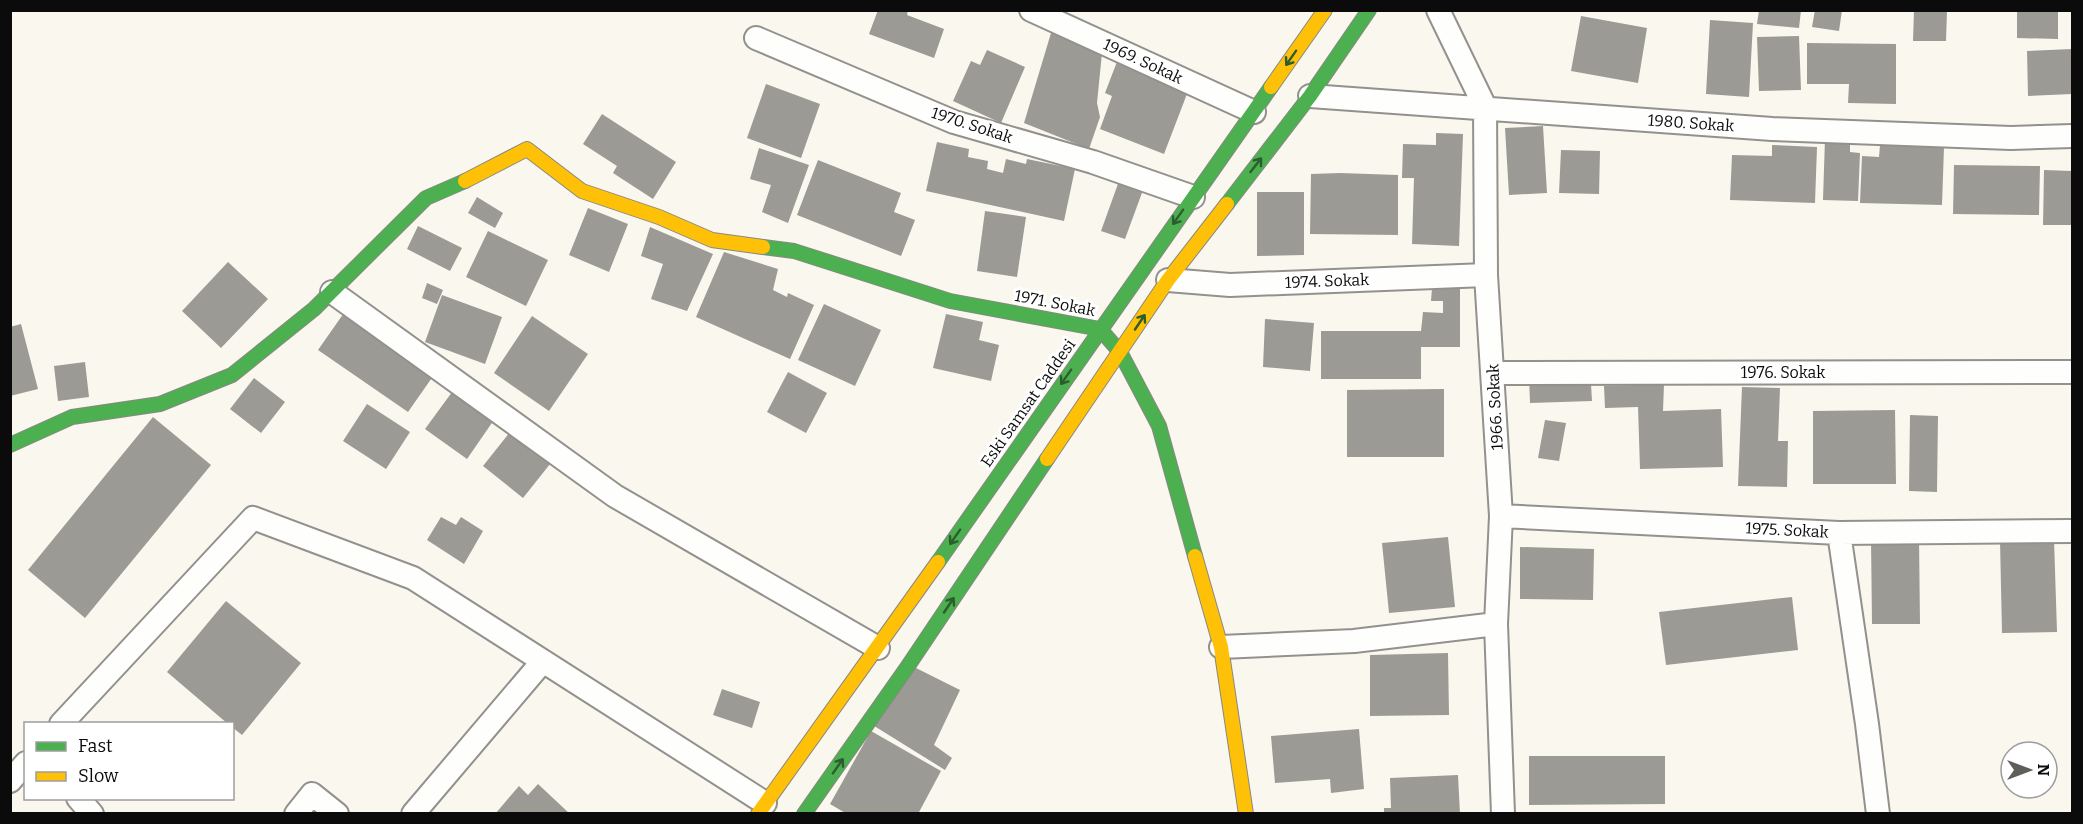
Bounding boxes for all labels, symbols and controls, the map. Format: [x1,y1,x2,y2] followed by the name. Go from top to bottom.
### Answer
[1100,34,1186,88] street label: 1969. Sokak
[1285,50,1297,66] one-way arrow
[929,103,1015,147] street label: 1970. Sokak
[1647,111,1735,135] street label: 1980. Sokak
[1249,157,1262,173] one-way arrow
[1172,209,1185,225] one-way arrow
[1284,270,1370,292] street label: 1974. Sokak
[1013,286,1097,320] street label: 1971. Sokak
[1134,314,1146,330] one-way arrow
[977,335,1079,471] street label: Eski Samsat Caddesi
[1483,363,1507,451] street label: 1966. Sokak
[1741,363,1825,382] street label: 1976. Sokak
[1060,368,1072,385] one-way arrow
[1745,518,1829,542] street label: 1975. Sokak
[949,529,961,545] one-way arrow
[943,598,955,614] one-way arrow
[24,722,234,800] legend
[78,735,113,757] text: Fast
[1999,740,2059,800] north arrow
[832,758,844,774] one-way arrow
[2034,764,2053,776] text: N
[78,765,119,787] text: Slow

